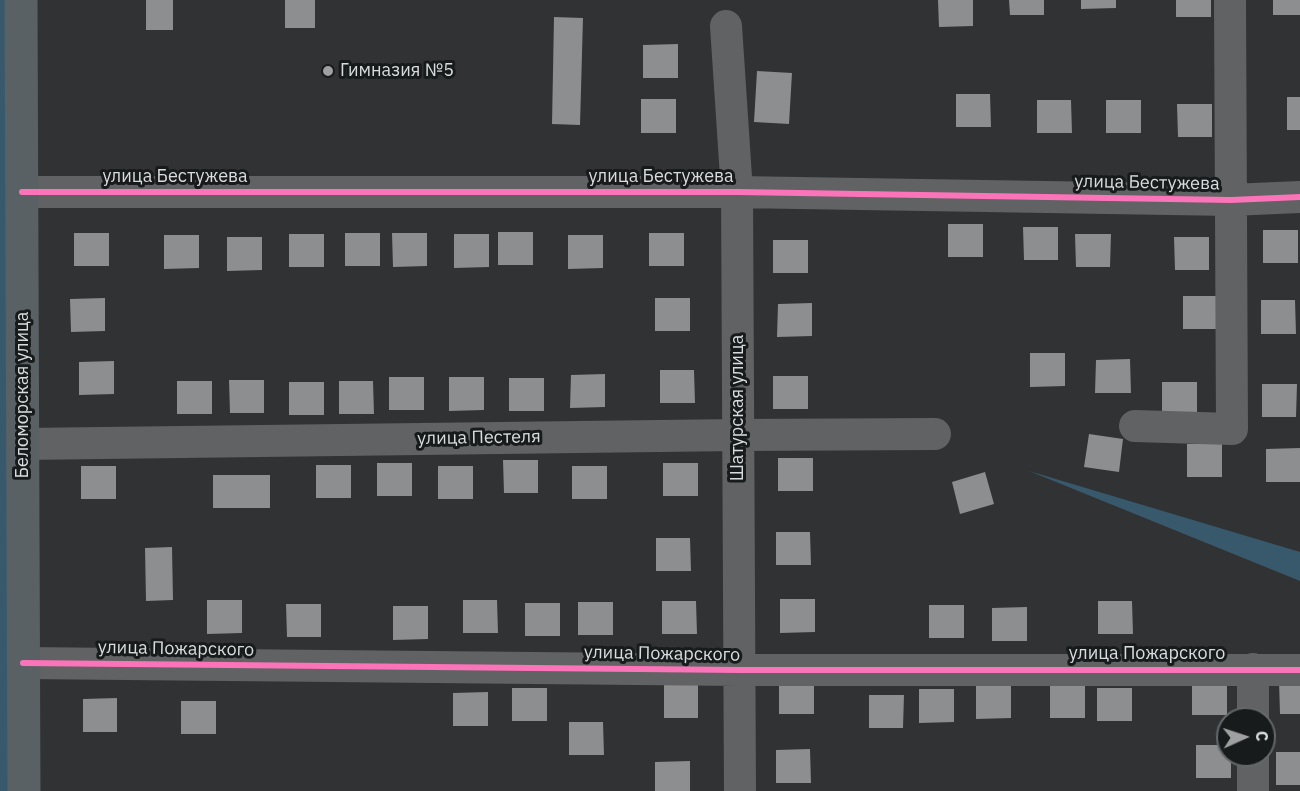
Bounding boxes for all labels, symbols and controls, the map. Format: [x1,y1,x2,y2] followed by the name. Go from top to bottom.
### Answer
[340,60,454,82] place label: Гимназия №5
[321,64,335,78] marker: Гимназия №5
[102,166,248,188] street label: улица Бестужева
[588,166,734,188] street label: улица Бестужева
[1074,171,1220,195] street label: улица Бестужева
[12,312,34,478] street label: Беломорская улица
[727,335,749,481] street label: Шатурская улица
[417,426,541,450] street label: улица Пестеля
[98,637,254,661] street label: улица Пожарского
[584,642,740,666] street label: улица Пожарского
[1069,643,1225,665] street label: улица Пожарского
[1216,707,1276,767] north arrow
[1252,730,1272,742] text: С

